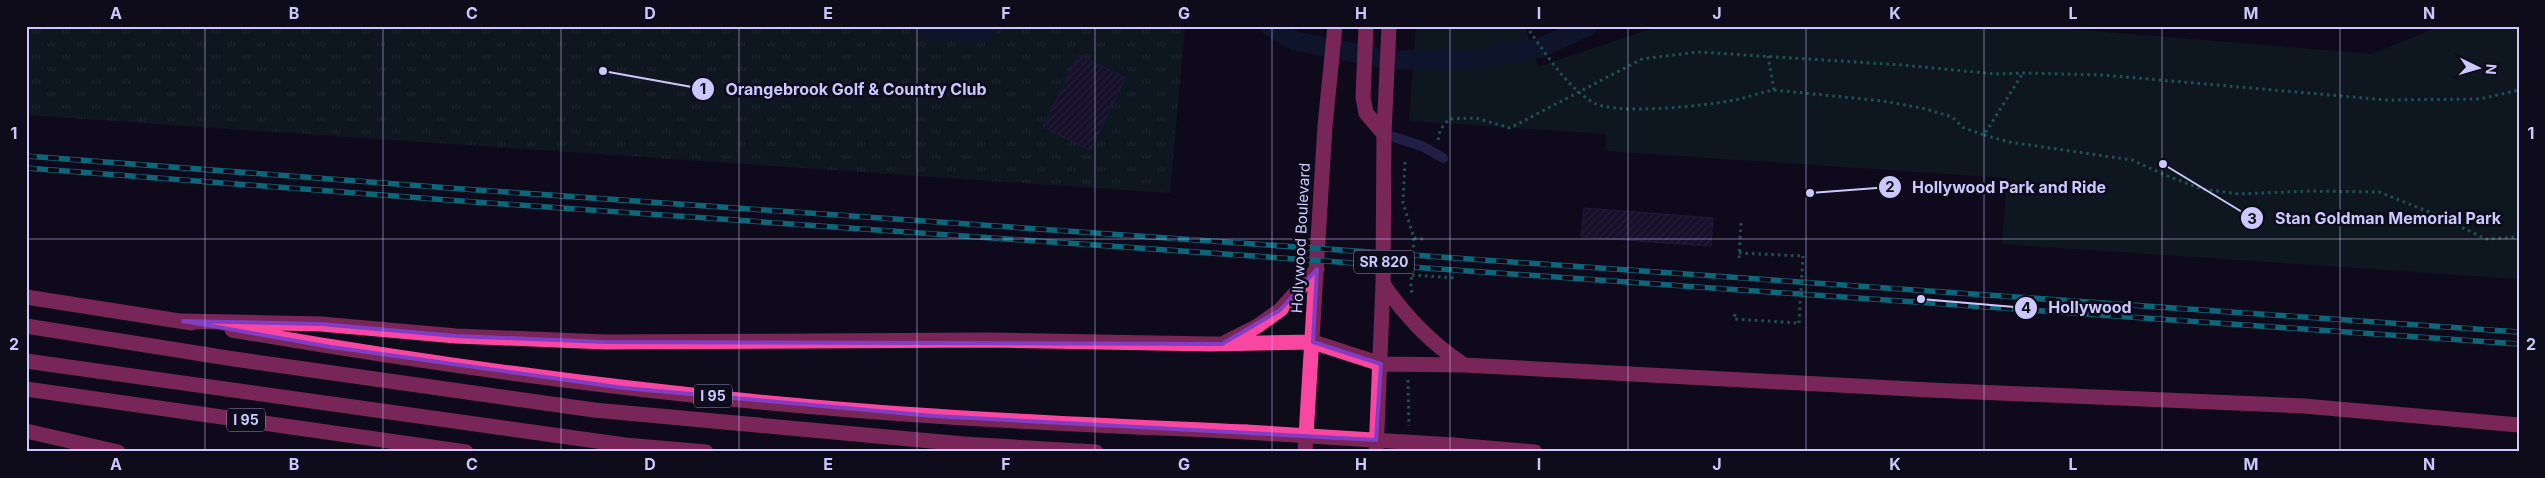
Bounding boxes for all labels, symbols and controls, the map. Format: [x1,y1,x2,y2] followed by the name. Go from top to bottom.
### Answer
[110,3,122,23] text: A
[289,3,299,23] text: B
[466,3,478,23] text: C
[644,3,656,23] text: D
[823,3,833,23] text: E
[1001,3,1011,23] text: F
[1178,3,1190,23] text: G
[1355,3,1367,23] text: H
[1537,3,1541,23] text: I
[1712,3,1722,23] text: J
[1889,3,1901,23] text: K
[2068,3,2078,23] text: L
[2244,3,2258,23] text: M
[2423,3,2435,23] text: N
[2452,42,2502,92] north arrow
[2483,63,2500,75] text: N
[691,74,997,105] callout: Orangebrook Golf & Country Club
[700,79,706,98] text: 1
[725,79,987,99] text: Orangebrook Golf & Country Club
[11,123,17,143] text: 1
[2528,123,2534,143] text: 1
[1287,162,1314,314] street label: Hollywood Boulevard
[1877,172,2116,203] callout: Hollywood Park and Ride
[1885,177,1895,196] text: 2
[1912,177,2106,197] text: Hollywood Park and Ride
[2240,203,2511,234] callout: Stan Goldman Memorial Park
[2275,208,2502,228] text: Stan Goldman Memorial Park
[2247,209,2257,228] text: 3
[1354,250,1414,274] road number: SR 820
[2014,292,2142,323] callout: Hollywood
[2048,297,2132,317] text: Hollywood
[2021,298,2031,317] text: 4
[9,334,19,354] text: 2
[2526,334,2536,354] text: 2
[694,384,732,408] road number: I 95
[227,408,265,432] road number: I 95
[110,454,122,474] text: A
[289,454,299,474] text: B
[466,454,478,474] text: C
[644,454,656,474] text: D
[823,454,833,474] text: E
[1001,454,1011,474] text: F
[1178,454,1190,474] text: G
[1355,454,1367,474] text: H
[1537,454,1541,474] text: I
[1712,454,1722,474] text: J
[1889,454,1901,474] text: K
[2068,454,2078,474] text: L
[2244,454,2258,474] text: M
[2423,454,2435,474] text: N

